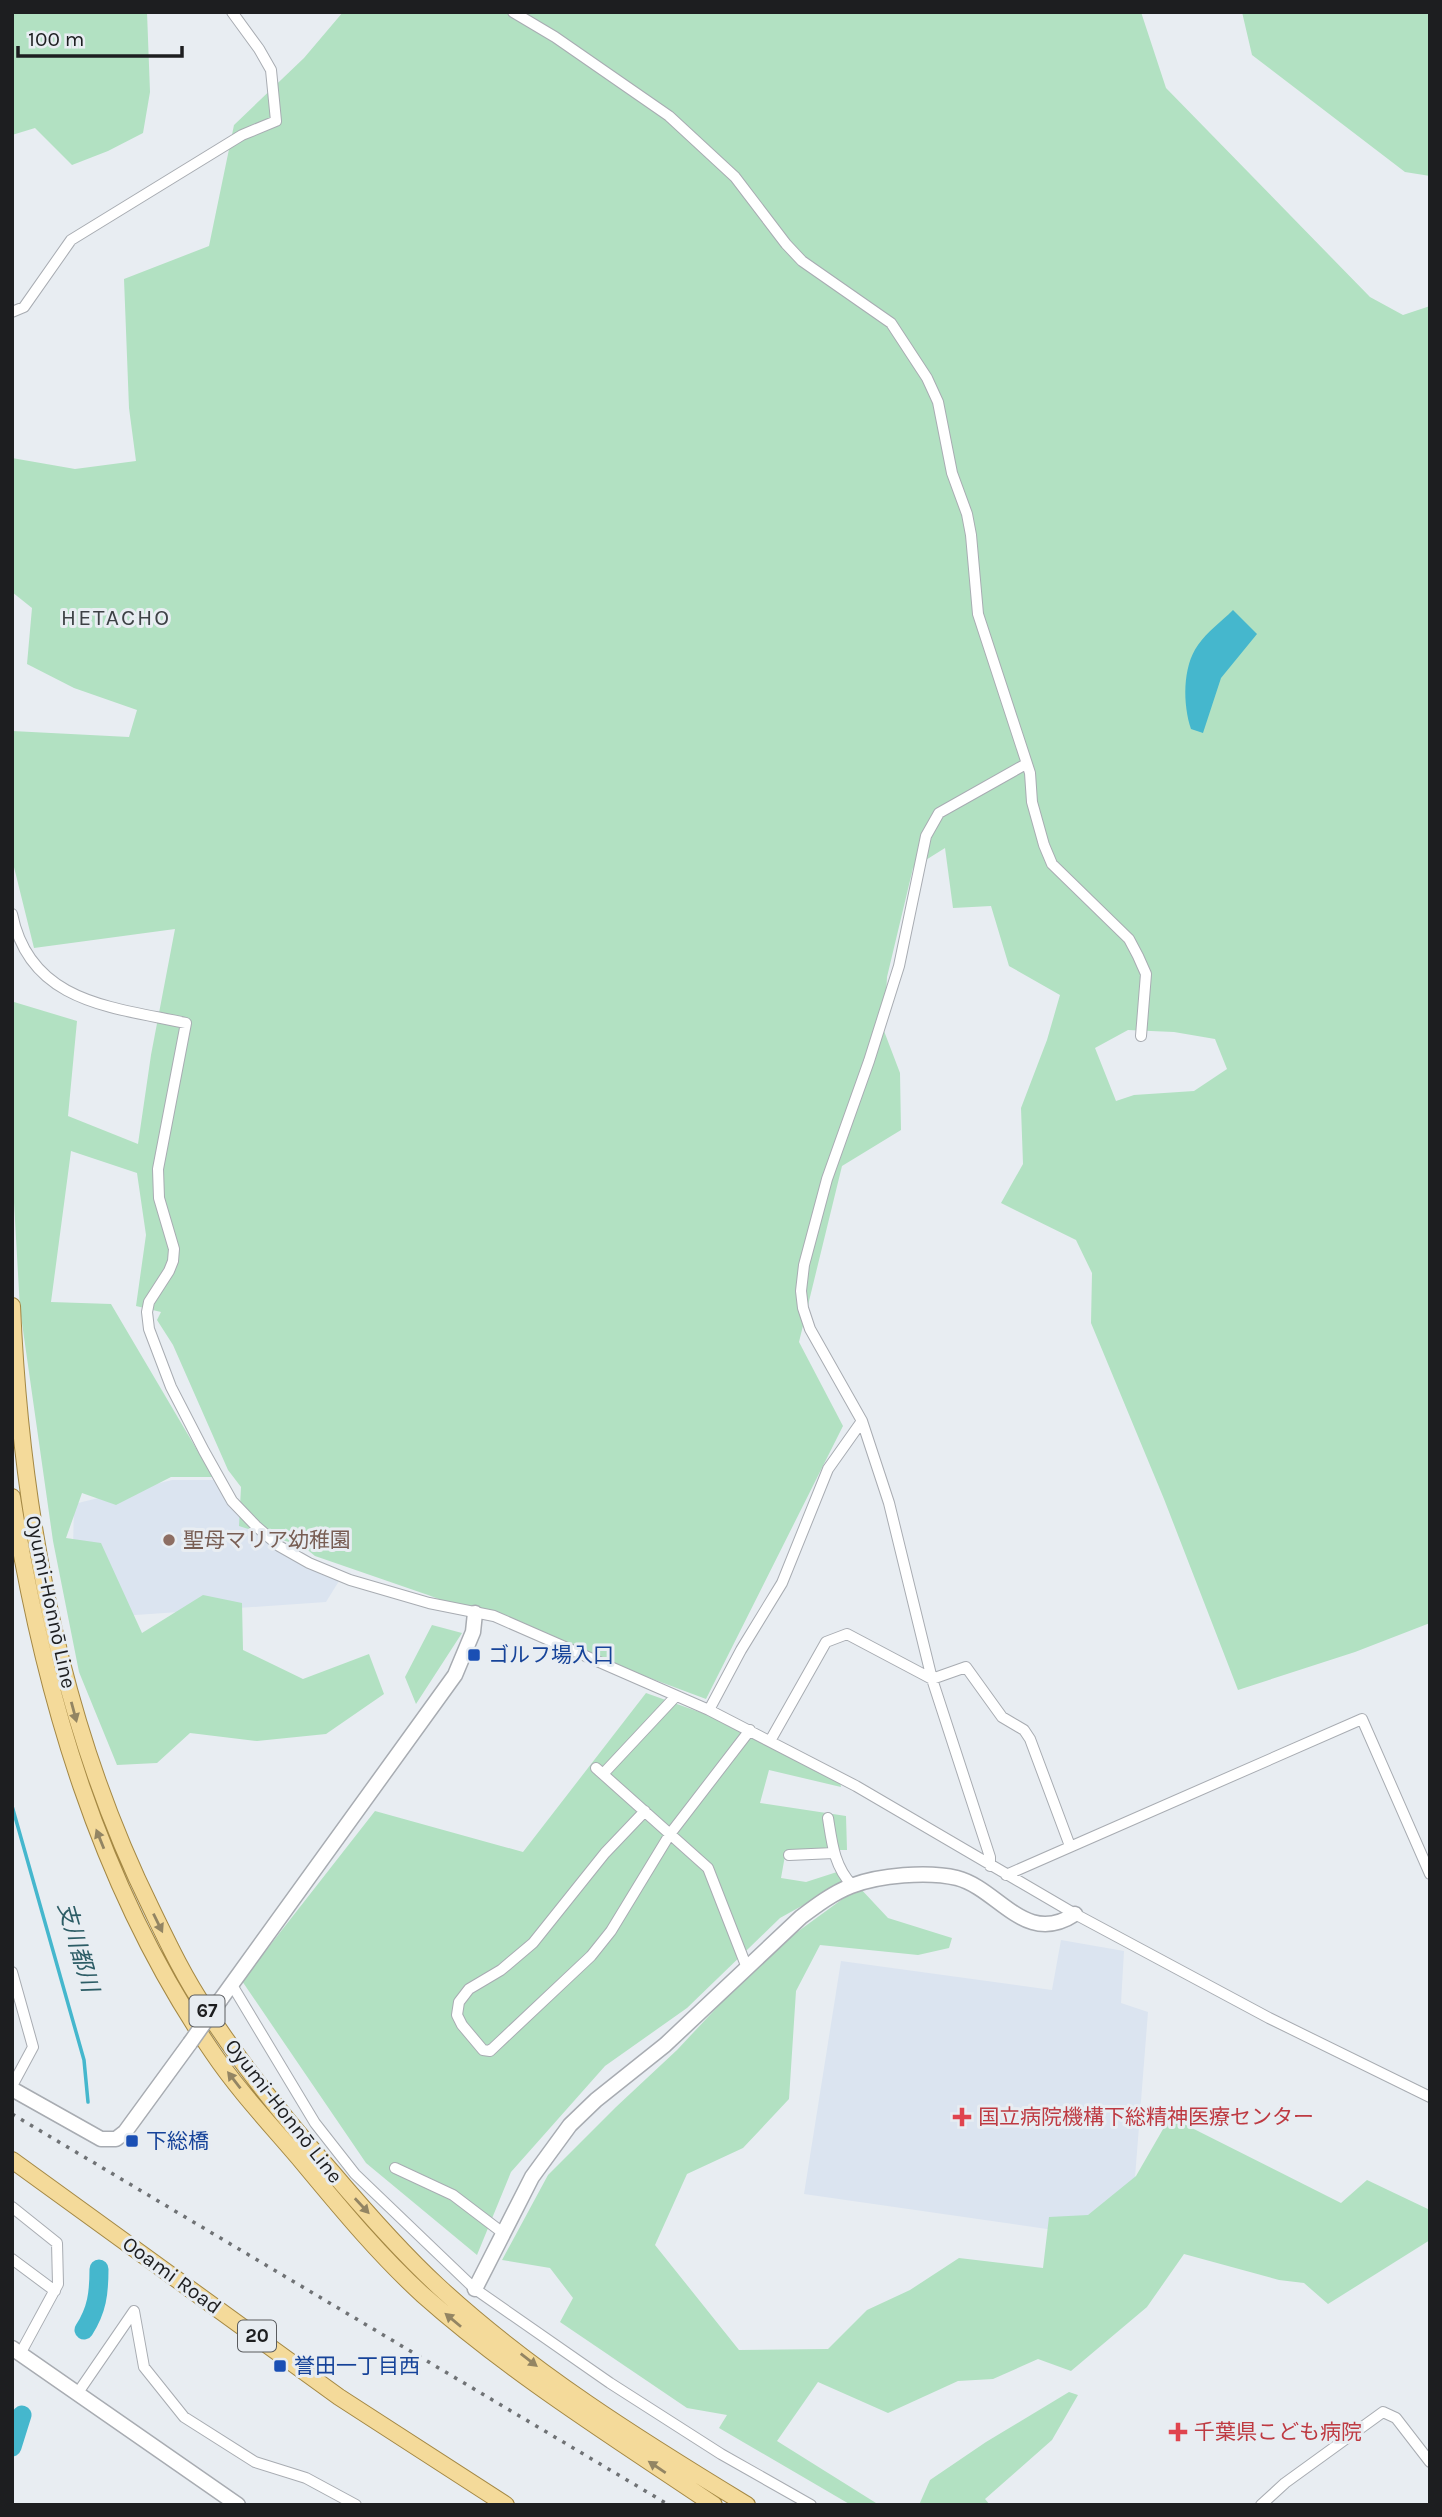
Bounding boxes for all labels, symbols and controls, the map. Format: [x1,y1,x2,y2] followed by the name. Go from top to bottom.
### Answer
[18,14,182,58] scale bar
[28,27,85,51] text: 100 m
[61,604,171,631] district label: HETACHO
[21,1513,81,1691] street label: Oyumi-Honnō Line
[183,1528,351,1552] place label: 聖母マリア幼稚園
[161,1532,177,1548] marker: 聖母マリア幼稚園
[488,1643,614,1667] place label: ゴルフ場入口
[466,1647,482,1663] marker: ゴルフ場入口
[70,1702,80,1723] one-way arrow
[94,1828,105,1849] one-way arrow
[52,1899,104,1998] water label: 支川都川
[152,1913,164,1933] one-way arrow
[190,1996,224,2026] road number: 67
[220,2034,348,2188] street label: Oyumi-Honnō Line
[227,2071,241,2089] one-way arrow
[978,2105,1314,2129] place label: 国立病院機構下総精神医療センター
[952,2107,972,2127] marker: 国立病院機構下総精神医療センター
[146,2129,209,2153] place label: 下総橋
[124,2133,140,2149] marker: 下総橋
[353,2197,369,2214] one-way arrow
[118,2231,226,2319] street label: Ooami Road
[444,2313,461,2328] one-way arrow
[238,2320,276,2352] road number: 20
[519,2352,537,2367] one-way arrow
[294,2354,420,2378] place label: 誉田一丁目西
[272,2358,288,2374] marker: 誉田一丁目西
[1194,2420,1362,2444] place label: 千葉県こども病院
[1168,2422,1188,2442] marker: 千葉県こども病院
[648,2460,666,2474] one-way arrow

